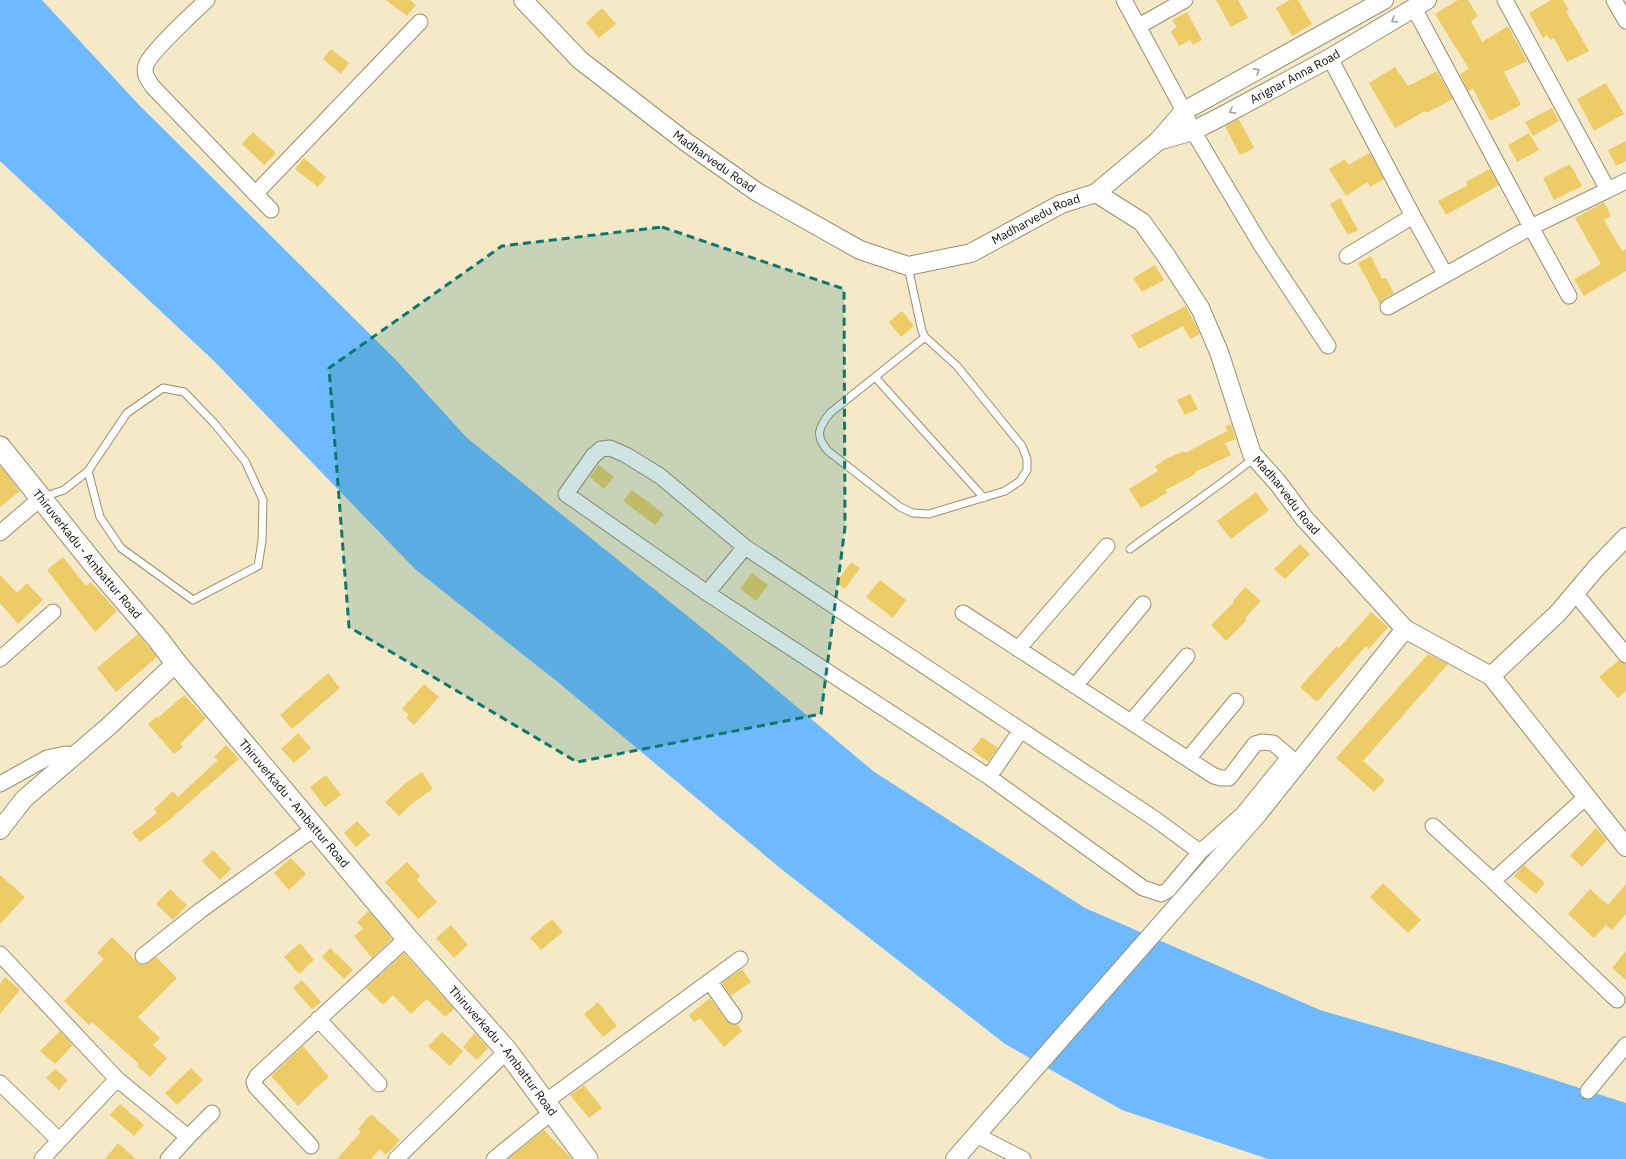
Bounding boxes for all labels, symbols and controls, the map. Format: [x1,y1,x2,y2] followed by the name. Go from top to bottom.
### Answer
[1391,15,1398,22] one-way arrow
[1247,46,1343,107] street label: Arignar Anna Road
[1252,68,1260,75] one-way arrow
[1228,106,1236,113] one-way arrow
[670,127,758,196] street label: Madharvedu Road
[989,190,1082,247] street label: Madharvedu Road
[1250,452,1323,538] street label: Madharvedu Road
[30,486,145,622] street label: Thiruverkadu - Ambattur Road
[236,736,353,870] street label: Thiruverkadu - Ambattur Road
[446,982,560,1119] street label: Thiruverkadu - Ambattur Road

